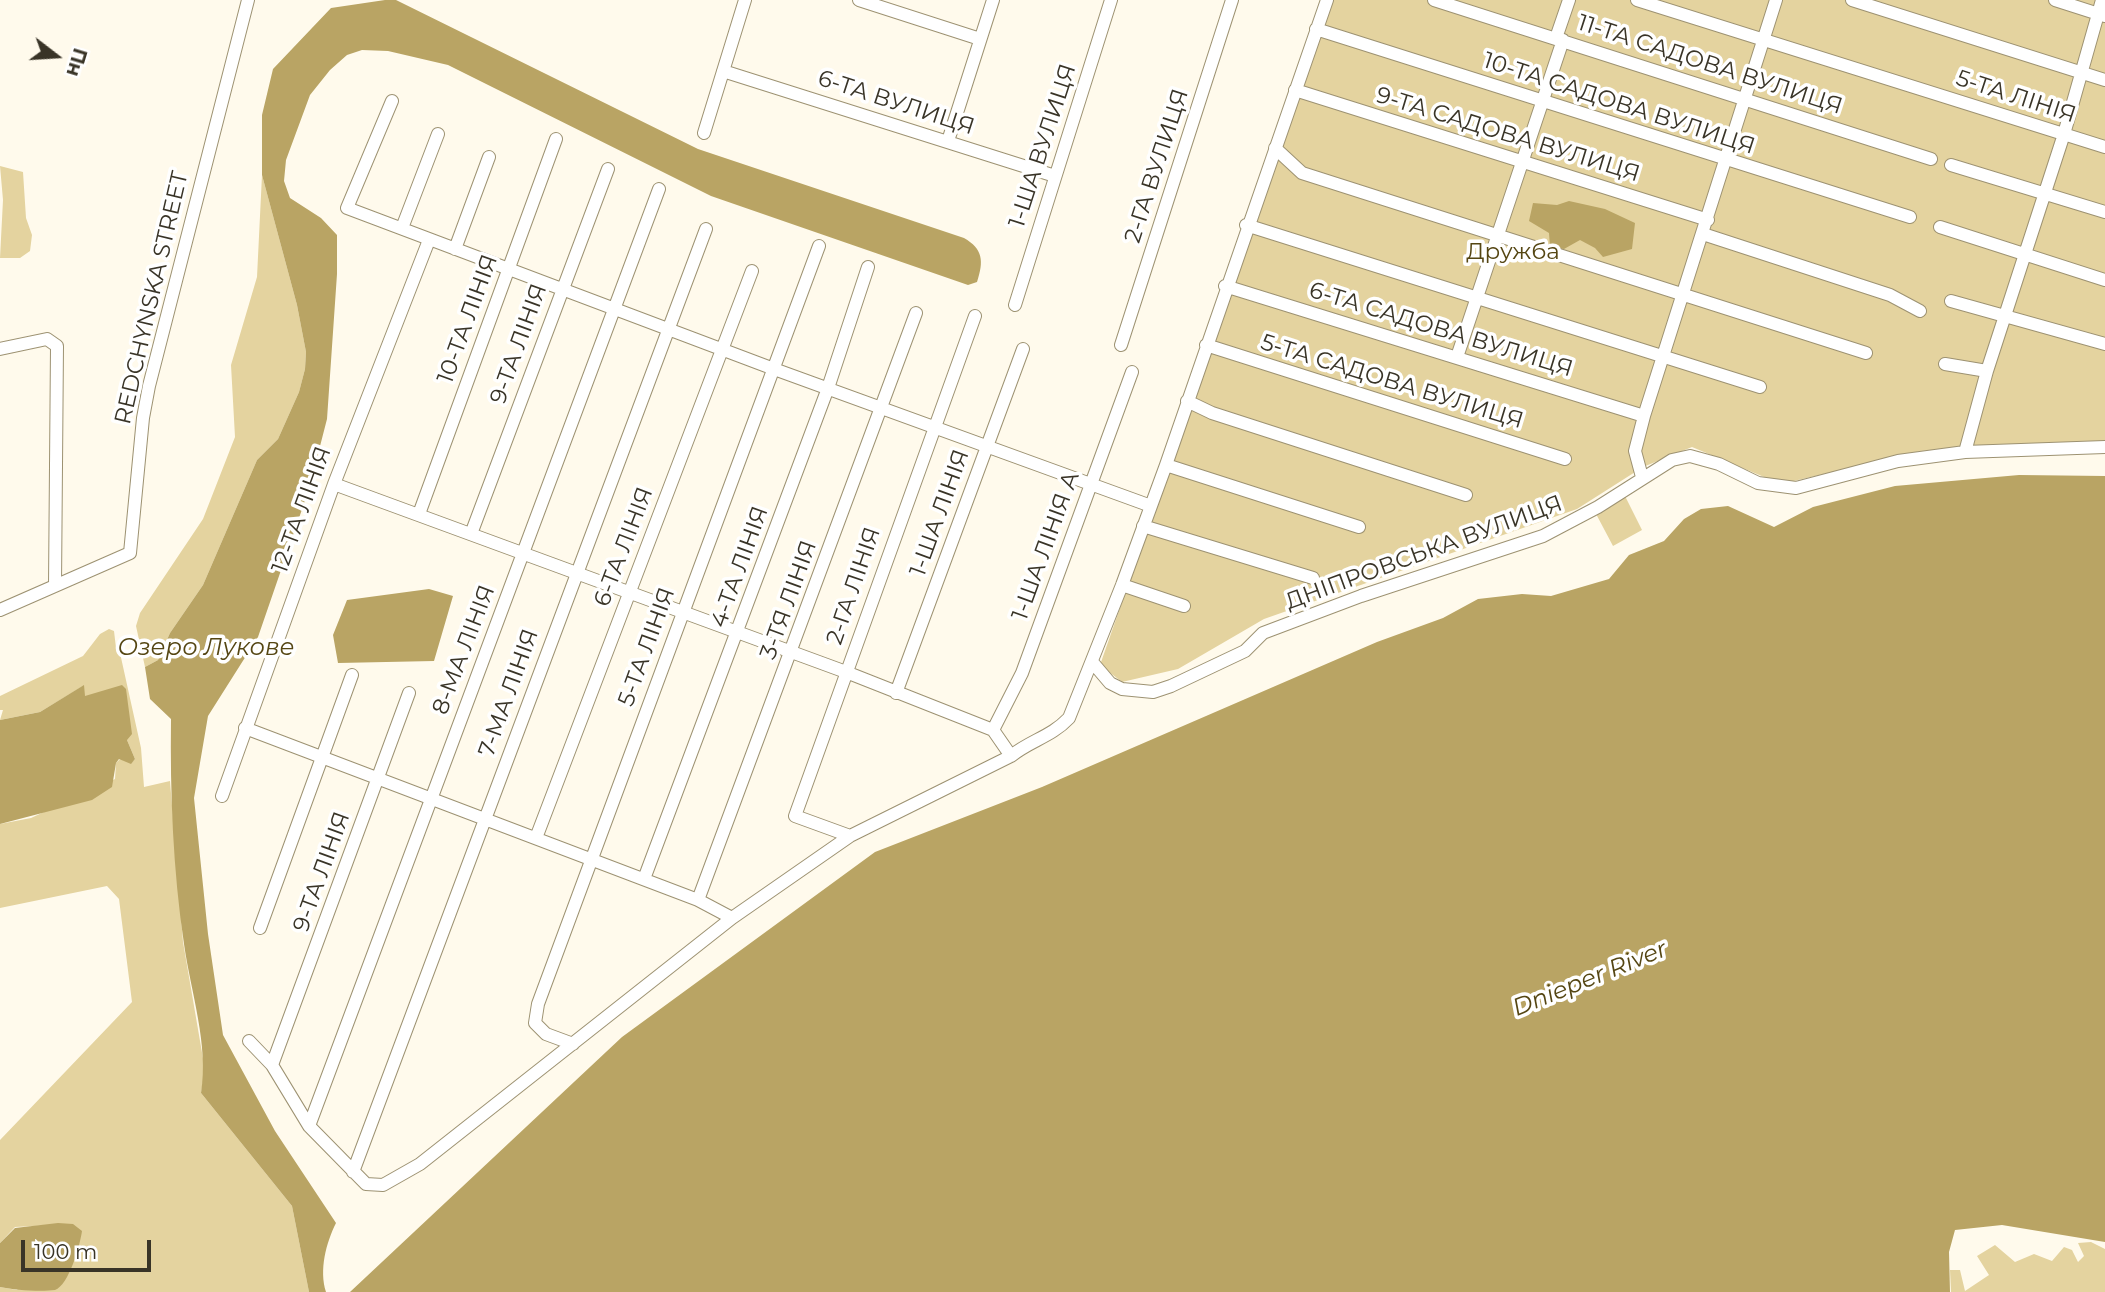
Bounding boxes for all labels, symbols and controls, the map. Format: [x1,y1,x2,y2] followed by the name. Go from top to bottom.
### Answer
[1574,9,1846,121] street label: 11-ТА САДОВА ВУЛИЦЯ
[21,21,91,91] north arrow
[61,45,92,79] text: Пн
[1480,47,1758,161] street label: 10-ТА САДОВА ВУЛИЦЯ
[1004,61,1082,231] street label: 1-ША ВУЛИЦЯ
[814,65,978,141] street label: 6-ТА ВУЛИЦЯ
[1953,65,2079,129] street label: 5-ТА ЛІНІЯ
[1373,82,1643,188] street label: 9-ТА САДОВА ВУЛИЦЯ
[1119,86,1195,246] street label: 2-ГА ВУЛИЦЯ
[109,169,195,427] street label: REDCHYNSKA STREET
[1466,238,1560,266] park label: Дружба
[432,251,504,387] street label: 10-ТА ЛІНІЯ
[1306,277,1576,383] street label: 6-ТА САДОВА ВУЛИЦЯ
[485,280,553,408] street label: 9-ТА ЛІНІЯ
[1257,329,1527,435] street label: 5-ТА САДОВА ВУЛИЦЯ
[266,443,338,577] street label: 12-ТА ЛІНІЯ
[904,446,976,580] street label: 1-ША ЛІНІЯ
[1006,468,1086,624] street label: 1-ША ЛІНІЯ А
[589,483,659,611] street label: 6-ТА ЛІНІЯ
[1282,490,1566,616] street label: ДНІПРОВСЬКА ВУЛИЦЯ
[705,503,775,631] street label: 4-ТА ЛІНІЯ
[821,524,887,648] street label: 2-ГА ЛІНІЯ
[755,537,823,663] street label: 3-ТЯ ЛІНІЯ
[427,581,501,719] street label: 8-МА ЛІНІЯ
[613,584,681,710] street label: 5-ТА ЛІНІЯ
[473,625,545,761] street label: 7-МА ЛІНІЯ
[117,634,295,662] water label: Озеро Лукове
[288,808,356,936] street label: 9-ТА ЛІНІЯ
[1508,935,1672,1023] water label: Dnieper River
[24,1226,154,1270] scale bar
[34,1239,97,1264] text: 100 m

